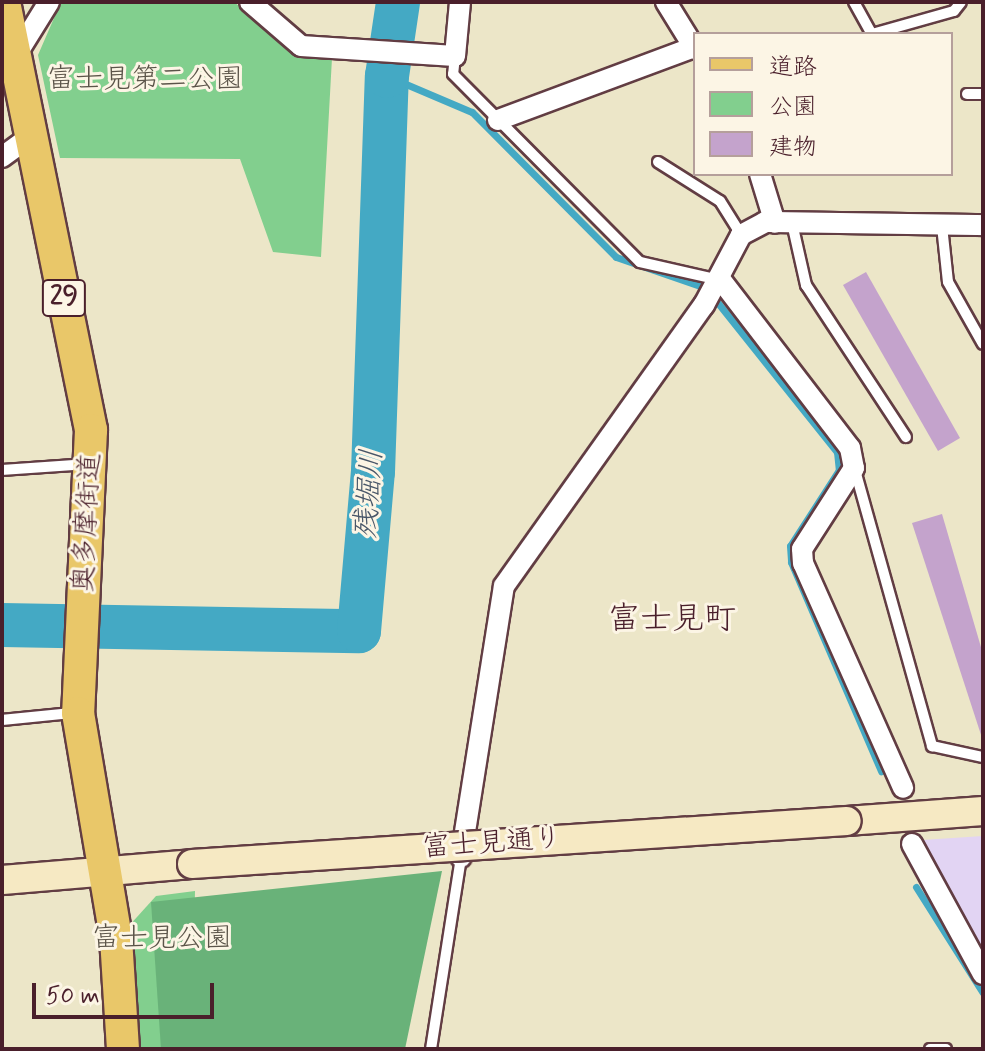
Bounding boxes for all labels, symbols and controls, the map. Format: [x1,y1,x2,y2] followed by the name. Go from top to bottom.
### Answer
[693,32,953,176] legend
[769,52,817,83] text: 道路
[47,63,243,97] park label: 富士見第二公園
[769,92,817,123] text: 公園
[769,132,817,163] text: 建物
[40,276,88,320] road number: 29
[349,448,391,540] water label: 残堀川
[68,452,108,594] street label: 奥多摩街道
[608,600,736,638] district label: 富士見町
[421,822,563,866] street label: 富士見通り
[92,922,232,956] park label: 富士見公園
[36,967,218,1017] scale bar
[46,981,100,1012] text: 50 m

